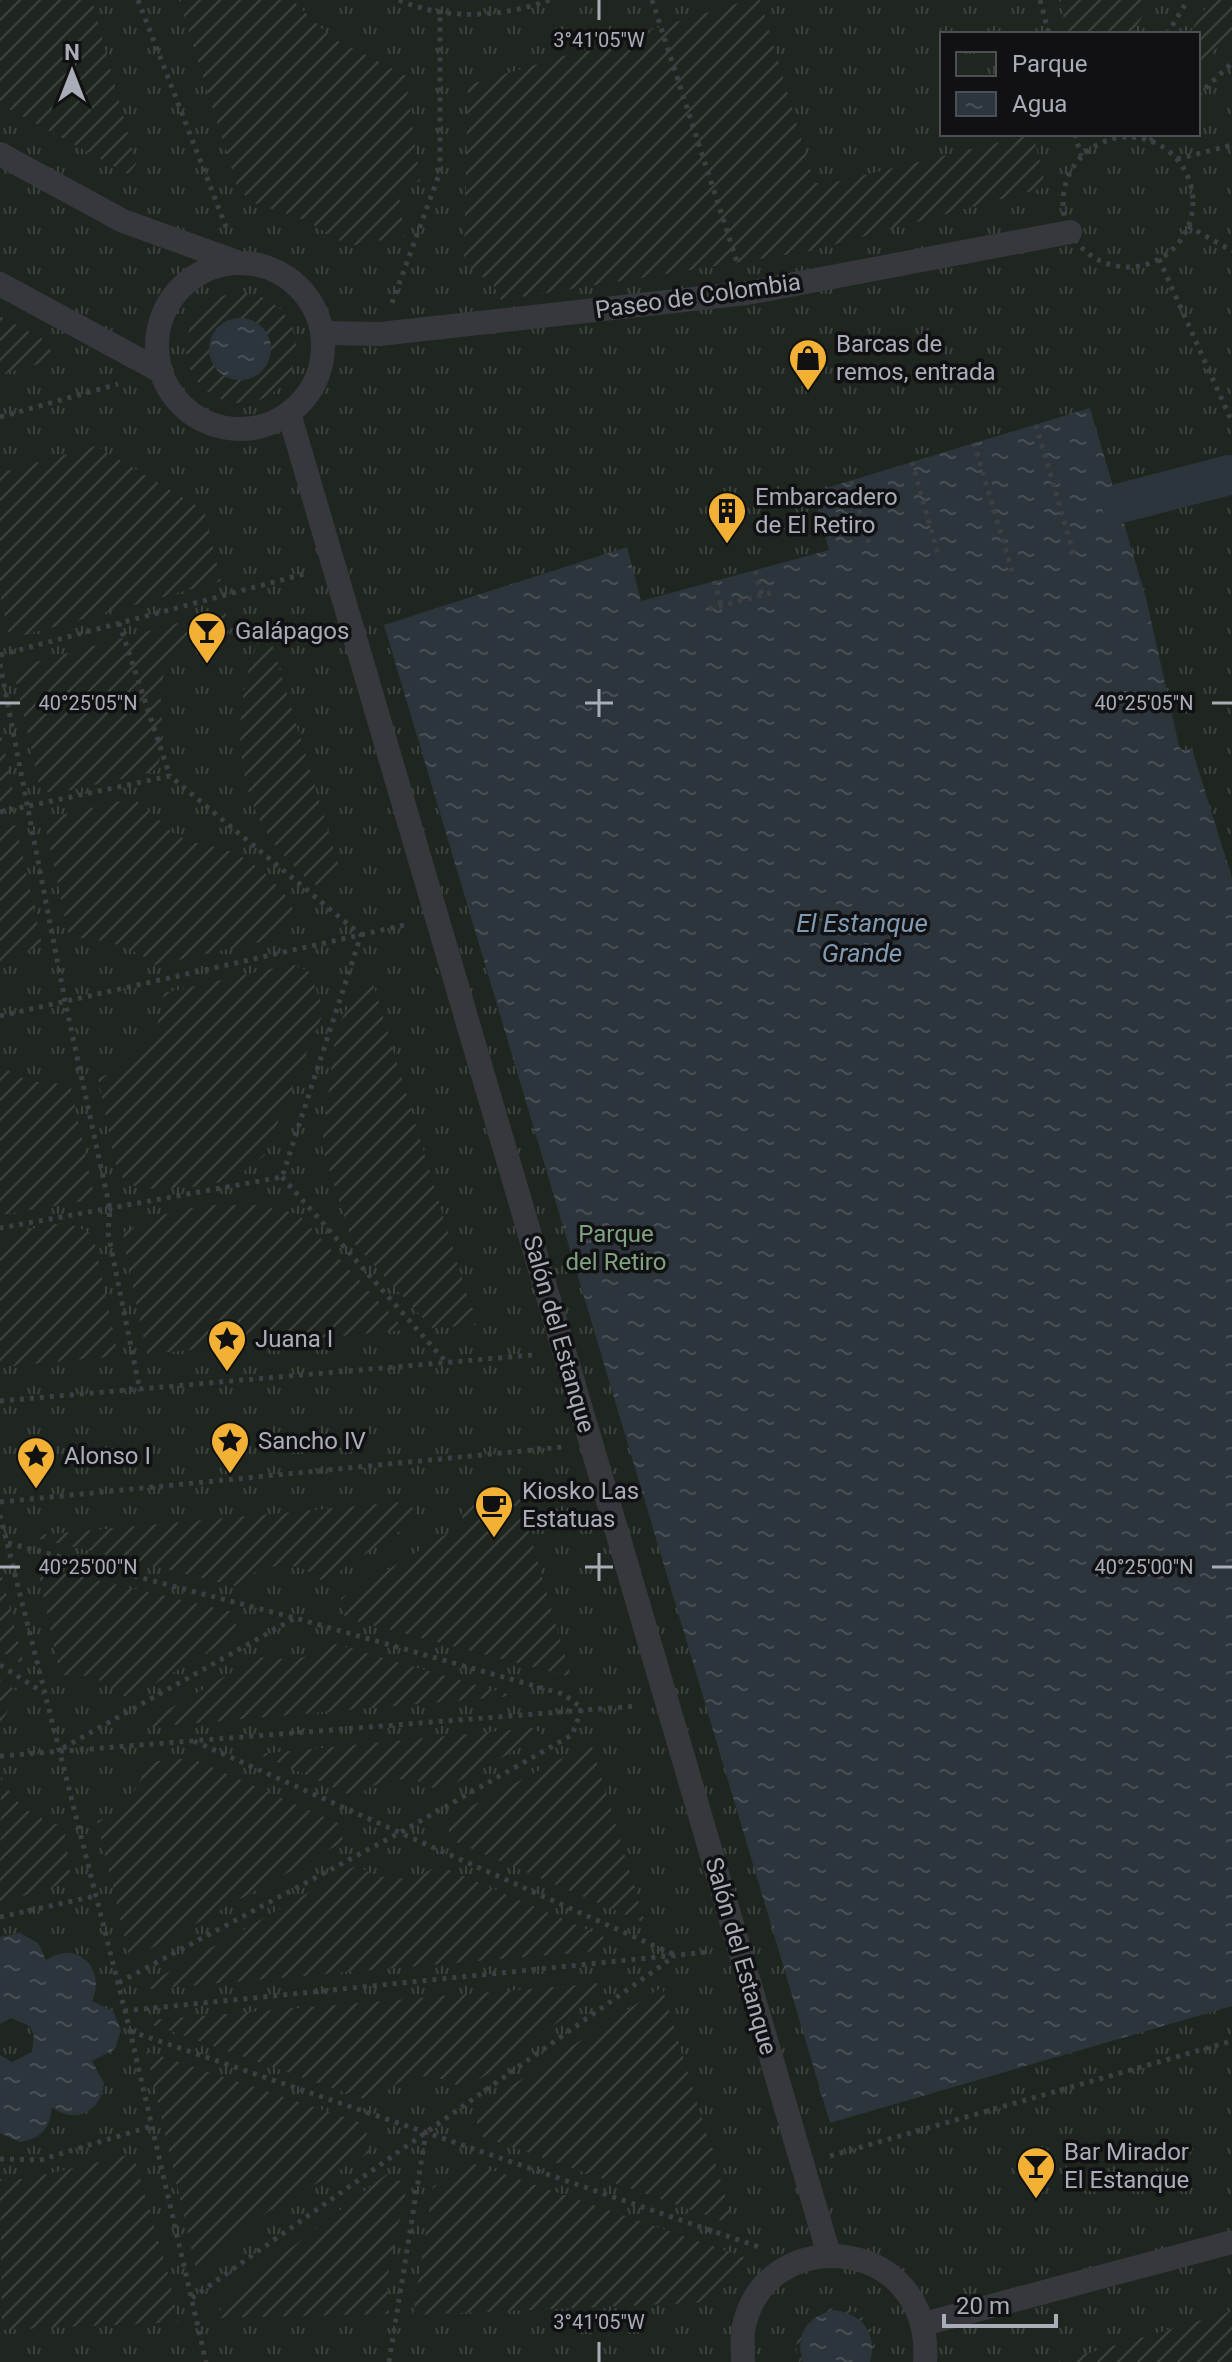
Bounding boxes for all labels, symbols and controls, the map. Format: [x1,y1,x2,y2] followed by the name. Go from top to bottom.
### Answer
[553,28,645,52] text: 3°41'05"W
[32,32,112,112] north arrow
[940,32,1200,136] legend
[64,40,80,65] text: N
[1012,50,1088,78] text: Parque
[1012,90,1067,118] text: Agua
[593,268,803,324] street label: Paseo de Colombia
[836,330,996,386] place label: Barcas de remos, entrada
[787,337,829,392] shop icon: Barcas de remos, entrada
[755,483,898,539] place label: Embarcadero de El Retiro
[706,490,748,545] building icon: Embarcadero de El Retiro
[186,610,228,665] bar icon: Galápagos
[235,617,349,645] place label: Galápagos
[38,691,138,715] text: 40°25'05"N
[1094,691,1194,715] text: 40°25'05"N
[796,908,928,968] water label: El Estanque Grande
[566,1220,666,1276] park label: Parque del Retiro
[517,1232,601,1436] street label: Salón del Estanque
[206,1318,248,1373] place icon: Juana I
[255,1325,333,1353] place label: Juana I
[209,1420,251,1475] place icon: Sancho IV
[258,1427,366,1455] place label: Sancho IV
[15,1435,57,1490] place icon: Alonso I
[64,1442,151,1470] place label: Alonso I
[522,1477,639,1533] place label: Kiosko Las Estatuas
[473,1484,515,1539] cafe icon: Kiosko Las Estatuas
[38,1555,138,1579] text: 40°25'00"N
[1094,1555,1194,1579] text: 40°25'00"N
[699,1854,783,2058] street label: Salón del Estanque
[1064,2138,1189,2194] place label: Bar Mirador El Estanque
[1015,2145,1057,2200] bar icon: Bar Mirador El Estanque
[944,2278,1056,2328] scale bar
[956,2292,1010,2320] text: 20 m
[553,2310,645,2334] text: 3°41'05"W

